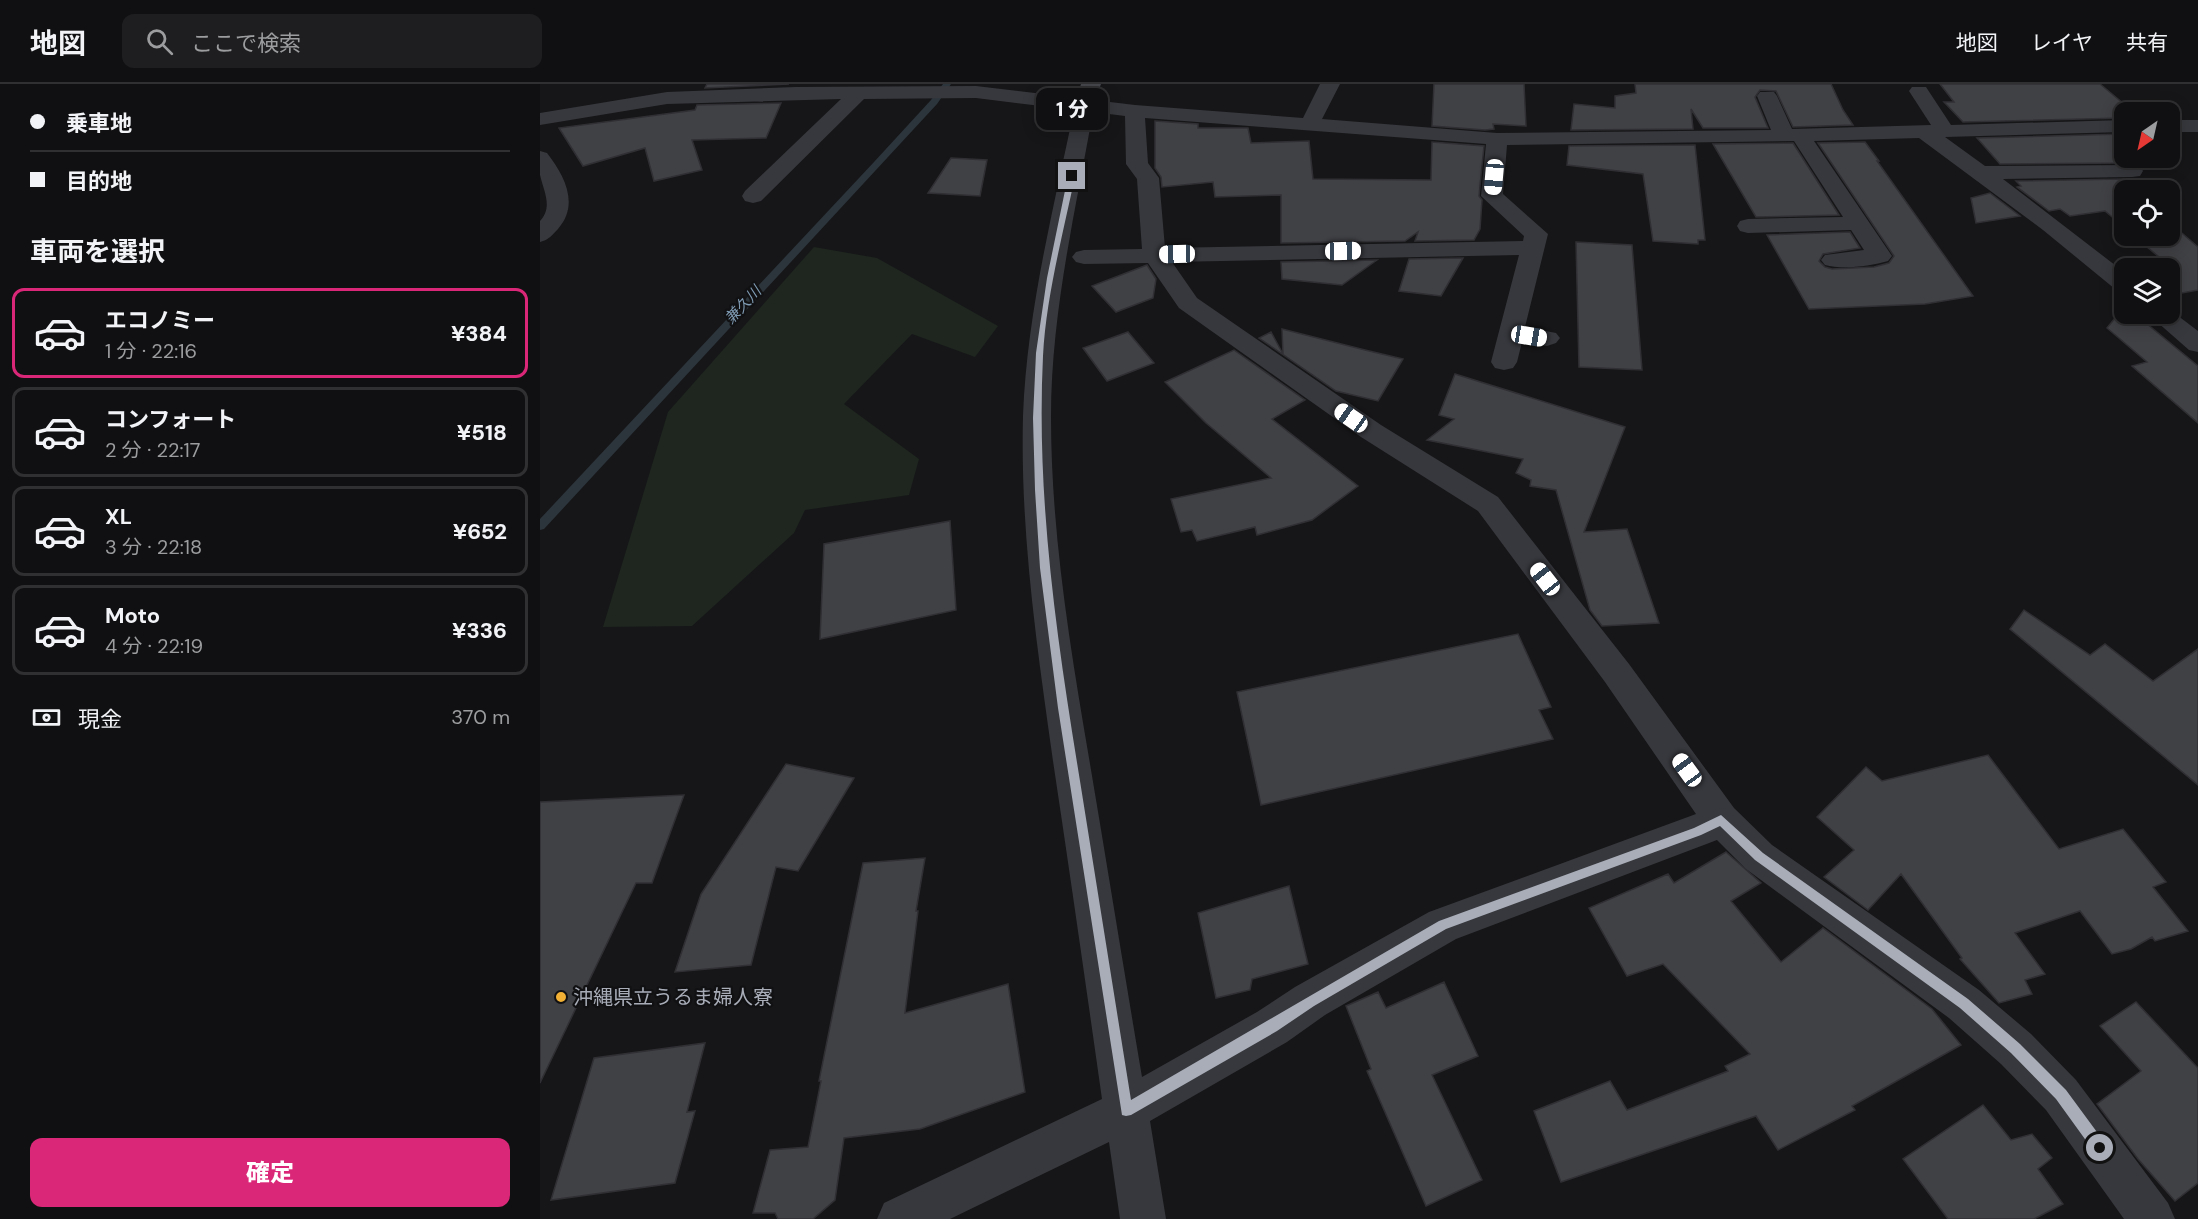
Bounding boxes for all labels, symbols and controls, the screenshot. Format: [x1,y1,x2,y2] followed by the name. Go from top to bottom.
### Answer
[122,14,542,68] search box
[30,25,86,62] text: 地図
[143,25,176,58] icon: search
[191,29,301,58] text: ここで検索
[1956,29,1998,57] text: 地図
[2031,29,2093,57] text: レイヤ
[2126,29,2168,57] text: 共有
[1036,89,1108,131] callout: 1 分
[1056,96,1088,122] text: 1 分
[2114,102,2180,168] north arrow
[2114,102,2180,324] map controls
[66,109,132,138] text: 乗車地
[1483,158,1505,196] car
[1058,162,1085,189] route end
[66,167,132,196] text: 目的地
[2114,180,2180,246] button: locate
[30,234,165,269] text: 車両を選択
[1325,242,1361,260] car
[1159,245,1195,263] car
[2114,258,2180,324] button: layers
[720,280,767,328] water label: 兼久川
[33,306,87,360] icon: car
[105,306,215,335] text: エコノミー
[451,319,507,348] text: ¥384
[1510,324,1548,348] car
[105,338,197,364] text: 1 分 · 22:16
[1331,400,1371,436] car
[33,405,87,459] icon: car
[105,405,236,434] text: コンフォート
[457,418,507,447] text: ¥518
[105,437,200,463] text: 2 分 · 22:17
[105,502,132,531] text: XL
[33,504,87,558] icon: car
[453,517,507,546] text: ¥652
[105,534,202,560] text: 3 分 · 22:18
[1527,559,1563,599] car
[105,601,160,630] text: Moto
[33,603,87,657] icon: car
[452,616,507,645] text: ¥336
[105,633,203,659] text: 4 分 · 22:19
[30,701,63,734] icon: cash
[451,704,510,730] text: 370 m
[78,705,122,734] text: 現金
[1669,750,1705,790] car
[573,984,773,1010] place label: 沖縄県立うるま婦人寮
[554,990,568,1004] marker: 沖縄県立うるま婦人寮
[2086,1134,2113,1161] route start
[30,1138,510,1207] button: 確定

